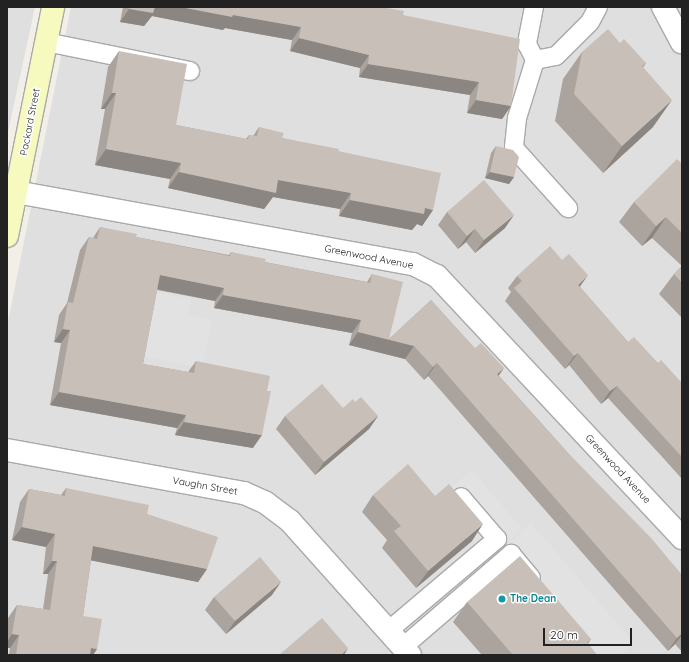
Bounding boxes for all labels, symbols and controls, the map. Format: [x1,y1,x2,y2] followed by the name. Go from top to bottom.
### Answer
[18,87,42,157] street label: Packard Street
[324,242,414,272] street label: Greenwood Avenue
[583,432,653,506] street label: Greenwood Avenue
[172,474,238,498] street label: Vaughn Street
[510,593,556,605] place label: The Dean
[497,594,507,604] marker: The Dean
[545,620,634,646] scale bar
[550,627,578,642] text: 20 m

